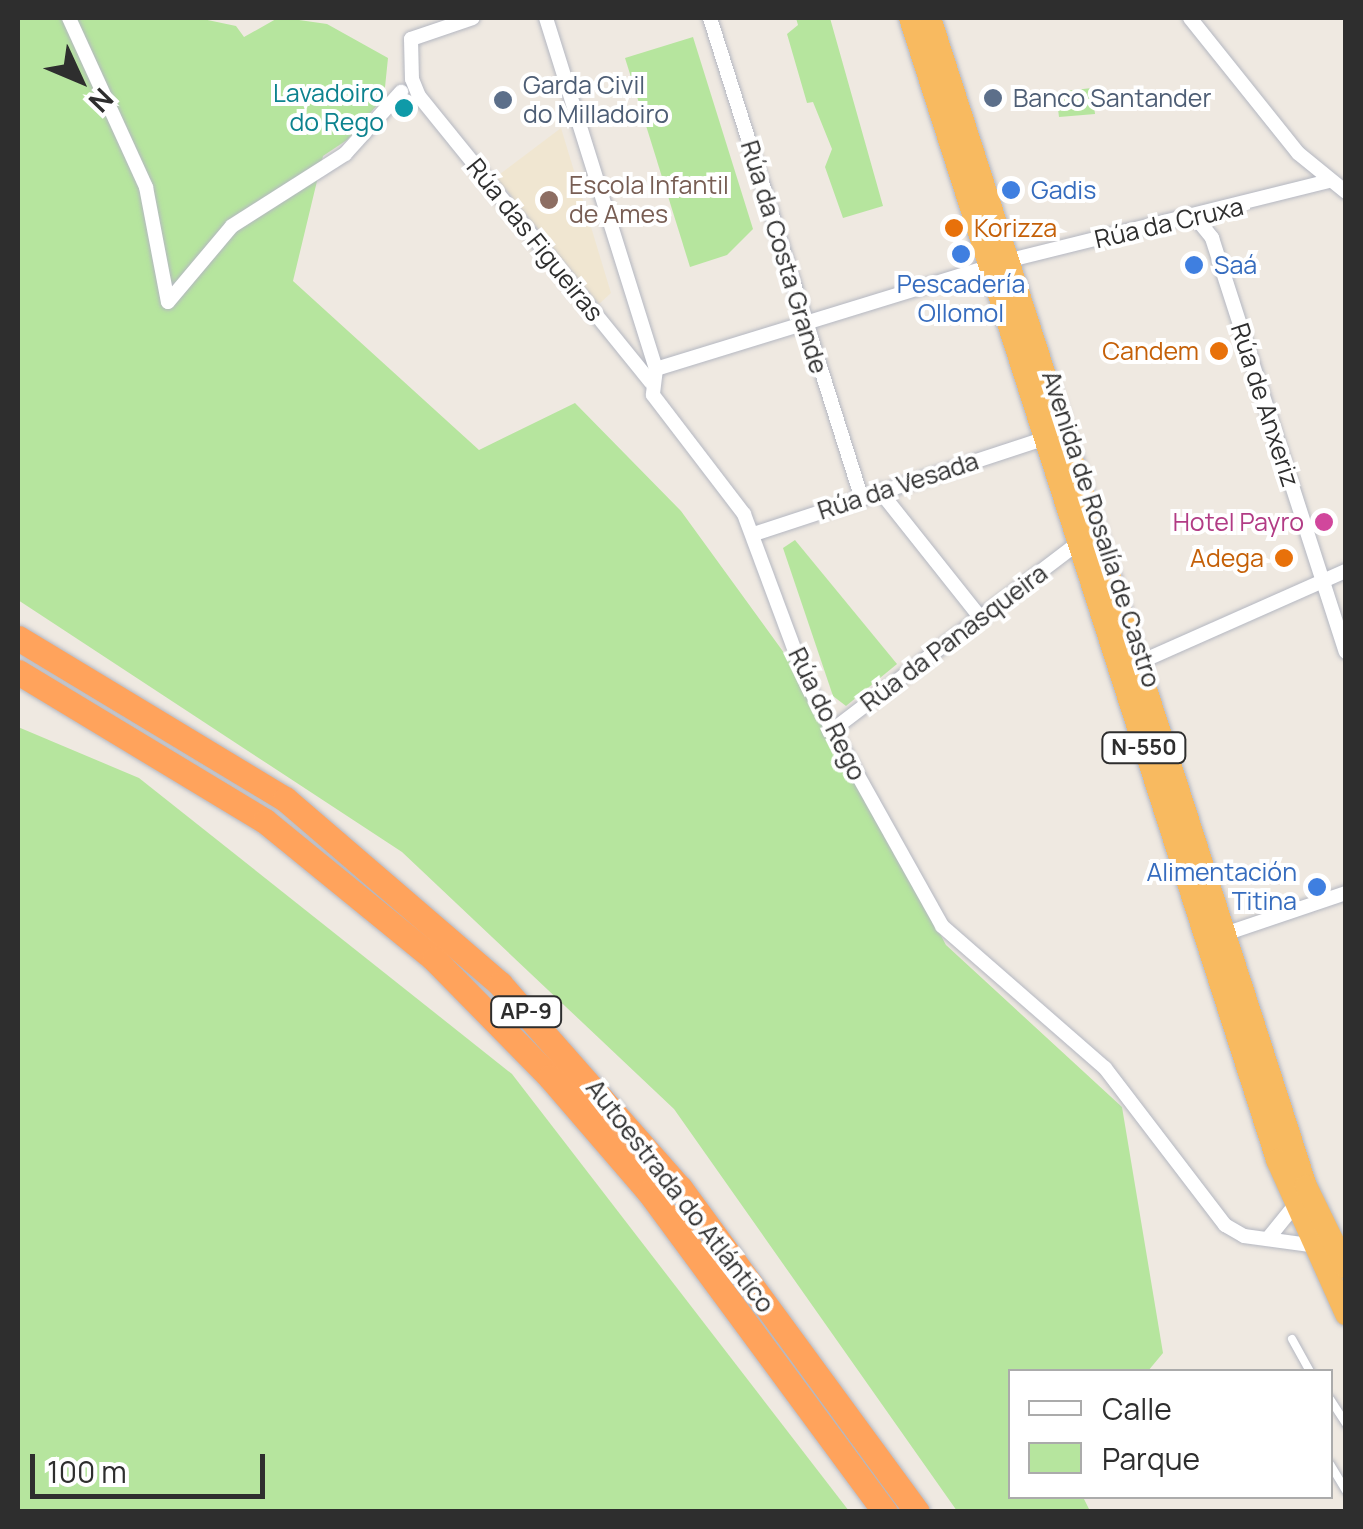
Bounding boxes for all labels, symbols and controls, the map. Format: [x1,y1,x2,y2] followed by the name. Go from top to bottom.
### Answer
[30,30,130,130] north arrow
[523,71,669,130] place label: Garda Civil do Milladoiro
[273,79,384,138] place label: Lavadoiro do Rego
[81,80,122,121] text: N
[1013,83,1211,113] place label: Banco Santander
[982,87,1004,109] marker: Banco Santander
[492,89,514,111] marker: Garda Civil do Milladoiro
[393,97,415,119] marker: Lavadoiro do Rego
[734,137,834,377] street label: Rúa da Costa Grande
[460,153,610,327] street label: Rúa das Figueiras
[569,171,729,230] place label: Escola Infantil de Ames
[1031,175,1096,205] place label: Gadis
[1000,179,1022,201] marker: Gadis
[538,189,560,211] marker: Escola Infantil de Ames
[1092,191,1246,255] street label: Rúa da Cruxa
[974,213,1057,243] place label: Korizza
[943,217,965,239] marker: Korizza
[950,243,972,265] marker: Pescadería Ollomol
[1214,250,1257,280] place label: Saá
[1183,254,1205,276] marker: Saá
[897,270,1025,329] place label: Pescadería Ollomol
[1224,320,1306,490] street label: Rúa de Anxeriz
[1102,336,1199,366] place label: Candem
[1208,340,1230,362] marker: Candem
[1036,367,1166,691] street label: Avenida de Rosalía de Castro
[814,446,982,526] street label: Rúa da Vesada
[1173,507,1304,537] place label: Hotel Payro
[1313,511,1335,533] marker: Hotel Payro
[1190,543,1264,573] place label: Adega
[1273,547,1295,569] marker: Adega
[855,558,1053,718] street label: Rúa da Panasqueira
[782,643,872,785] street label: Rúa do Rego
[1099,731,1189,765] road number: N-550
[1146,858,1297,917] place label: Alimentación Titina
[1306,876,1328,898] marker: Alimentación Titina
[488,995,564,1029] road number: AP-9
[580,1074,780,1318] street label: Autoestrada do Atlántico
[1008,1369,1333,1499] legend
[1102,1388,1172,1429] text: Calle
[35,1434,270,1496] scale bar
[1102,1438,1200,1479] text: Parque
[47,1451,127,1492] text: 100 m

